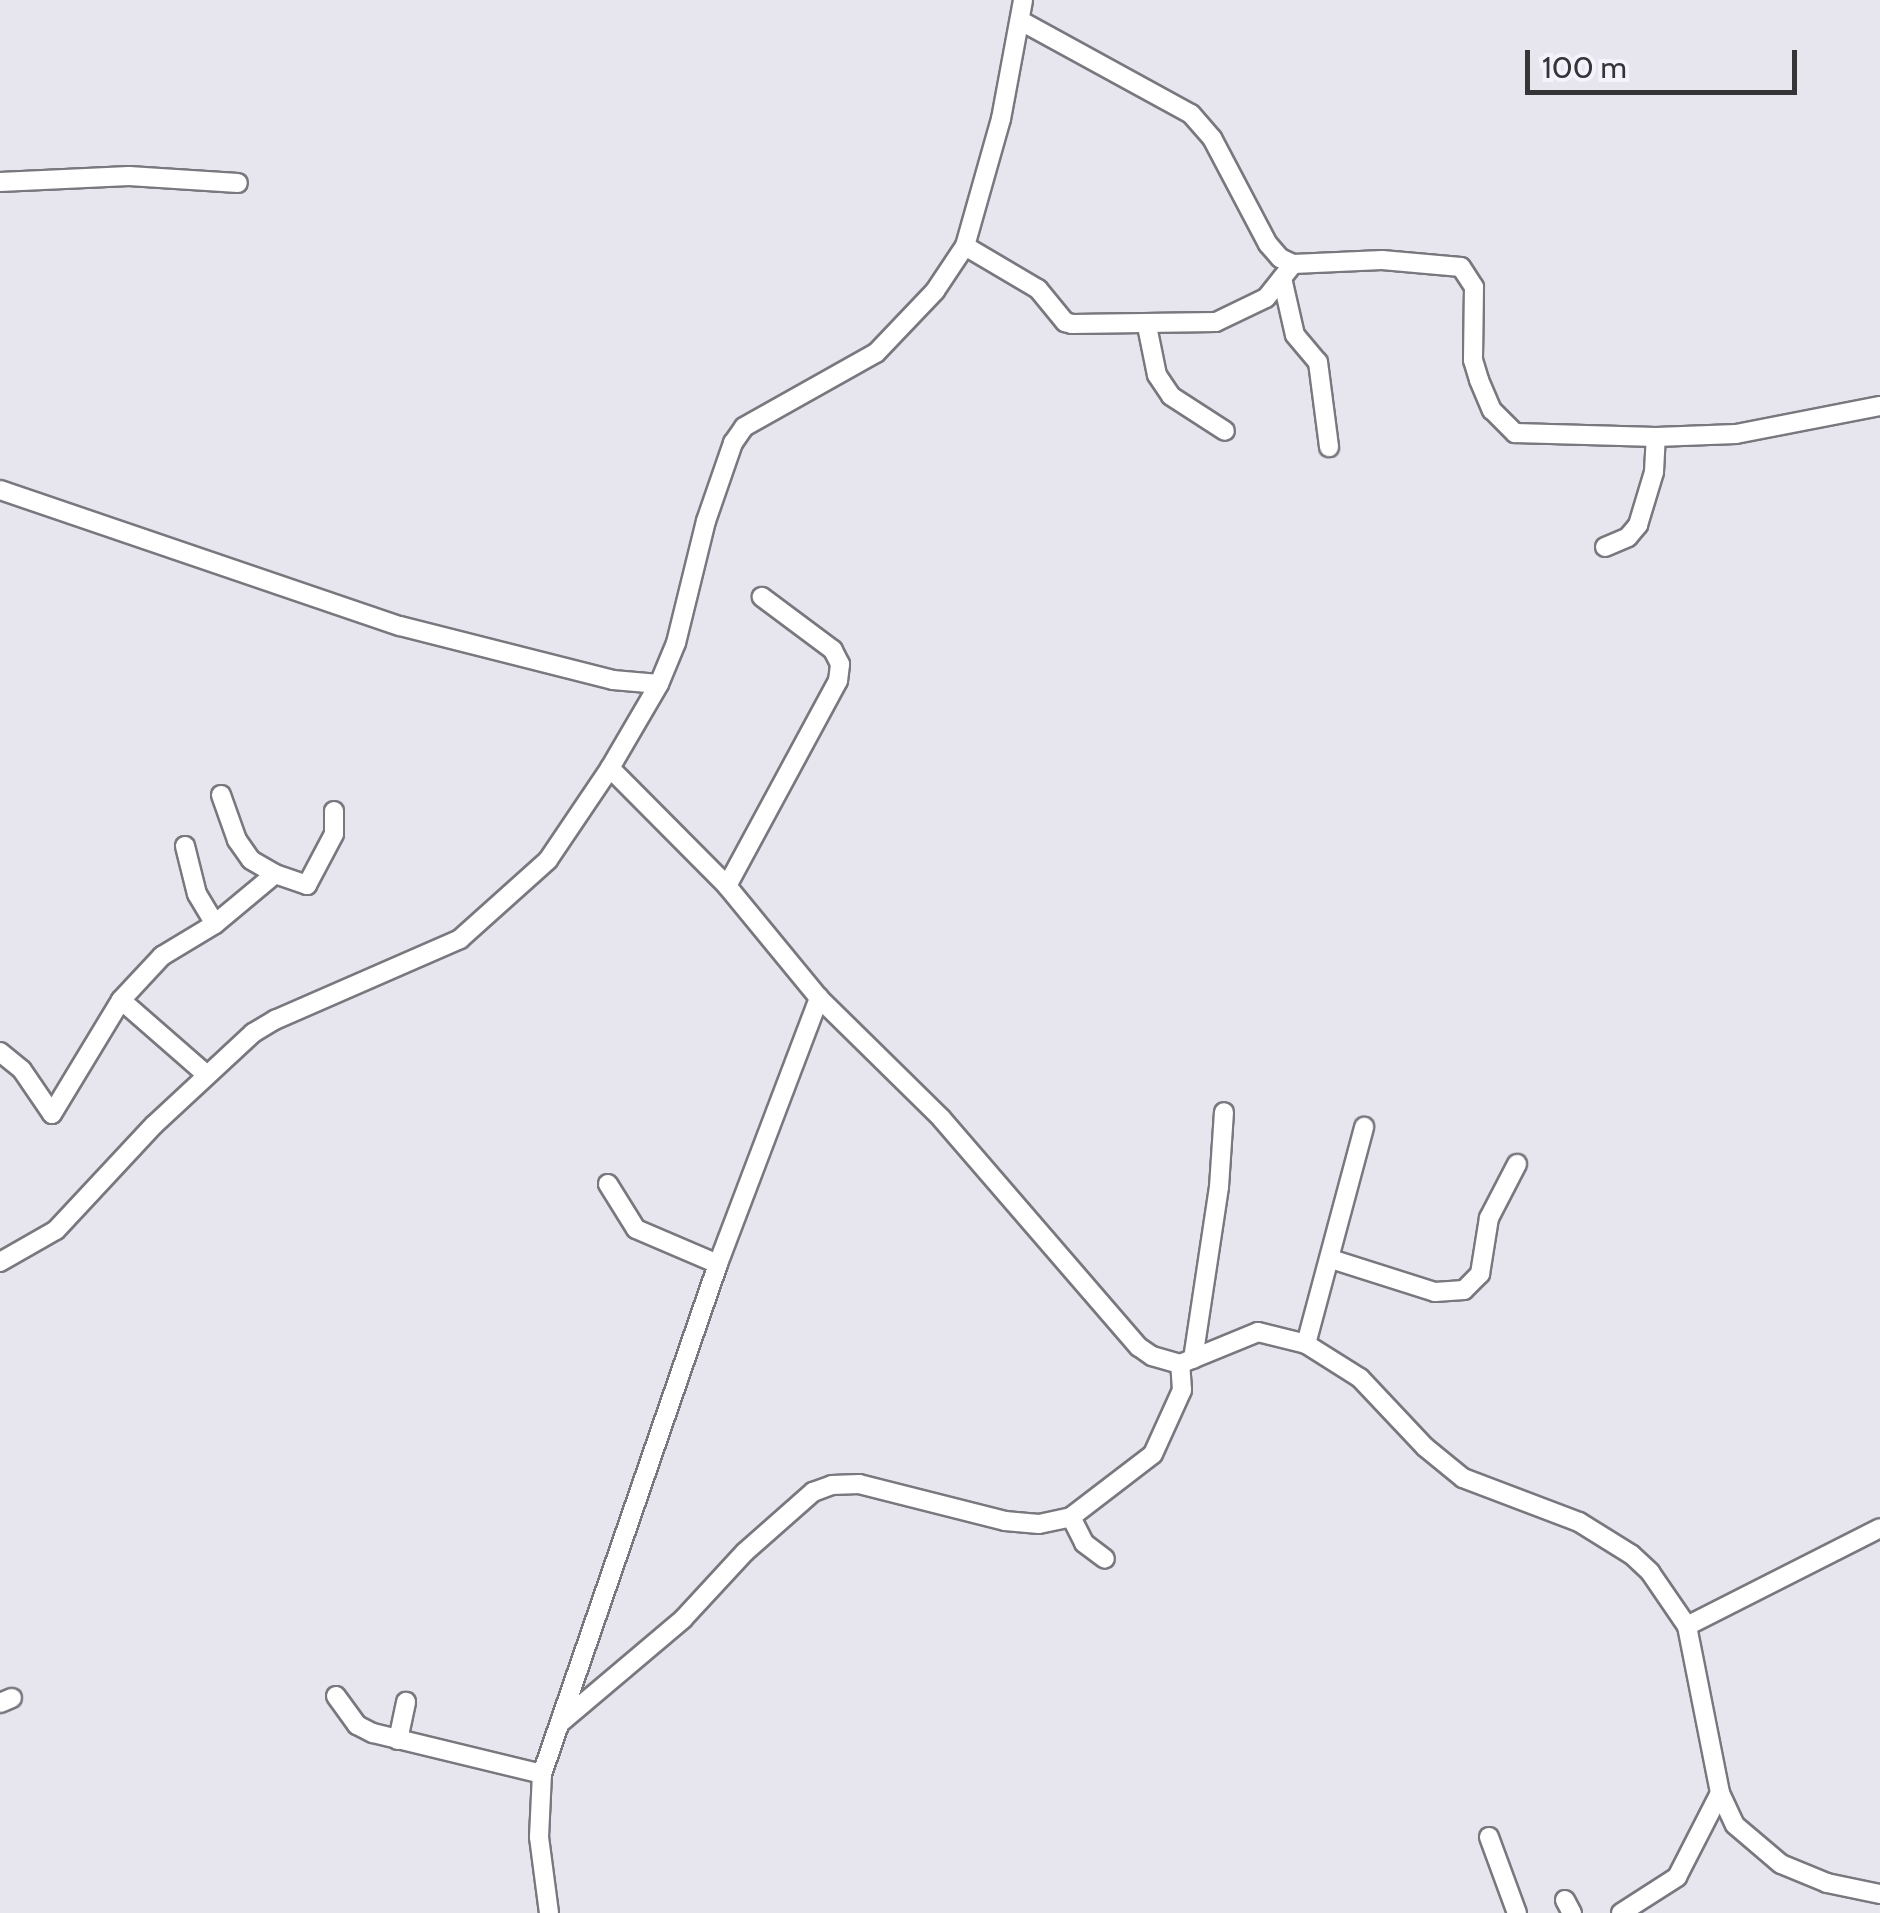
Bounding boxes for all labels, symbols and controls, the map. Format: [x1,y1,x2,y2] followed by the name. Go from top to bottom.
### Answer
[1530,30,1802,92] scale bar
[1542,49,1627,86] text: 100 m

